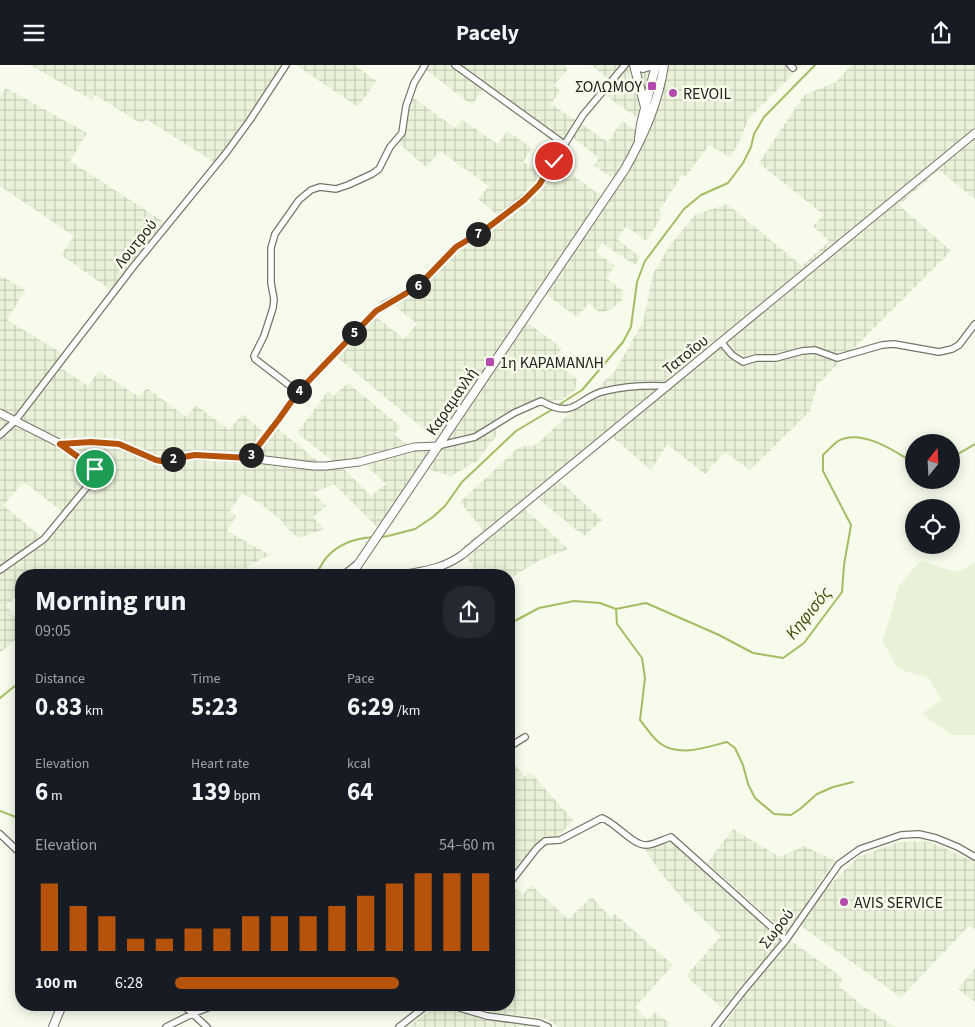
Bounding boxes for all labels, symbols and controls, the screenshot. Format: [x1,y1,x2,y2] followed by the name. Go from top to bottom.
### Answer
[456,17,519,49] text: Pacely
[20,19,48,47] icon: menu
[927,19,955,47] icon: share
[575,76,642,98] place label: ΣΟΛΩΜΟΥ
[646,80,658,92] marker: ΣΟΛΩΜΟΥ
[683,83,731,105] place label: REVOIL
[667,87,679,99] marker: REVOIL
[533,140,575,182] pin
[540,147,568,175] icon: check
[109,214,162,273] street label: Λουτρού
[466,221,490,247] pin: 7
[475,224,482,244] text: 7
[406,273,430,299] pin: 6
[415,276,422,296] text: 6
[342,321,366,345] pin: 5
[351,323,358,343] text: 5
[658,330,713,380] street label: Τατοΐου
[500,352,604,374] place label: 1η ΚΑΡΑΜΑΝΛΗ
[484,356,496,368] marker: 1η ΚΑΡΑΜΑΝΛΗ
[421,363,483,440] street label: Καραμανλή
[286,379,312,403] pin: 4
[296,381,303,401] text: 4
[905,434,960,489] north arrow
[905,434,960,554] map controls
[238,443,264,467] pin: 3
[248,445,255,465] text: 3
[160,447,186,471] pin: 2
[74,448,116,490] pin
[170,449,177,469] text: 2
[81,455,109,483] icon: arrive
[905,499,960,554] button: locate
[35,581,186,621] text: Morning run
[779,581,838,645] water label: Κηφισός
[443,586,495,638] button: share
[35,620,71,642] text: 09:05
[35,669,85,689] text: Distance
[191,669,221,689] text: Time
[347,669,374,689] text: Pace
[35,689,82,725] text: 0.83
[191,689,238,725] text: 5:23
[347,689,394,725] text: 6:29
[82,701,103,721] text: km
[394,701,420,721] text: /km
[35,754,90,774] text: Elevation
[191,754,249,774] text: Heart rate
[347,754,371,774] text: kcal
[35,774,48,810] text: 6
[191,774,231,810] text: 139
[347,774,373,810] text: 64
[48,786,63,806] text: m
[231,786,261,806] text: bpm
[35,834,97,856] text: Elevation
[439,834,495,856] text: 54–60 m
[854,892,943,914] place label: AVIS SERVICE
[838,896,850,908] marker: AVIS SERVICE
[754,904,799,953] street label: Σωρού
[35,972,77,994] text: 100 m
[115,972,143,994] text: 6:28

